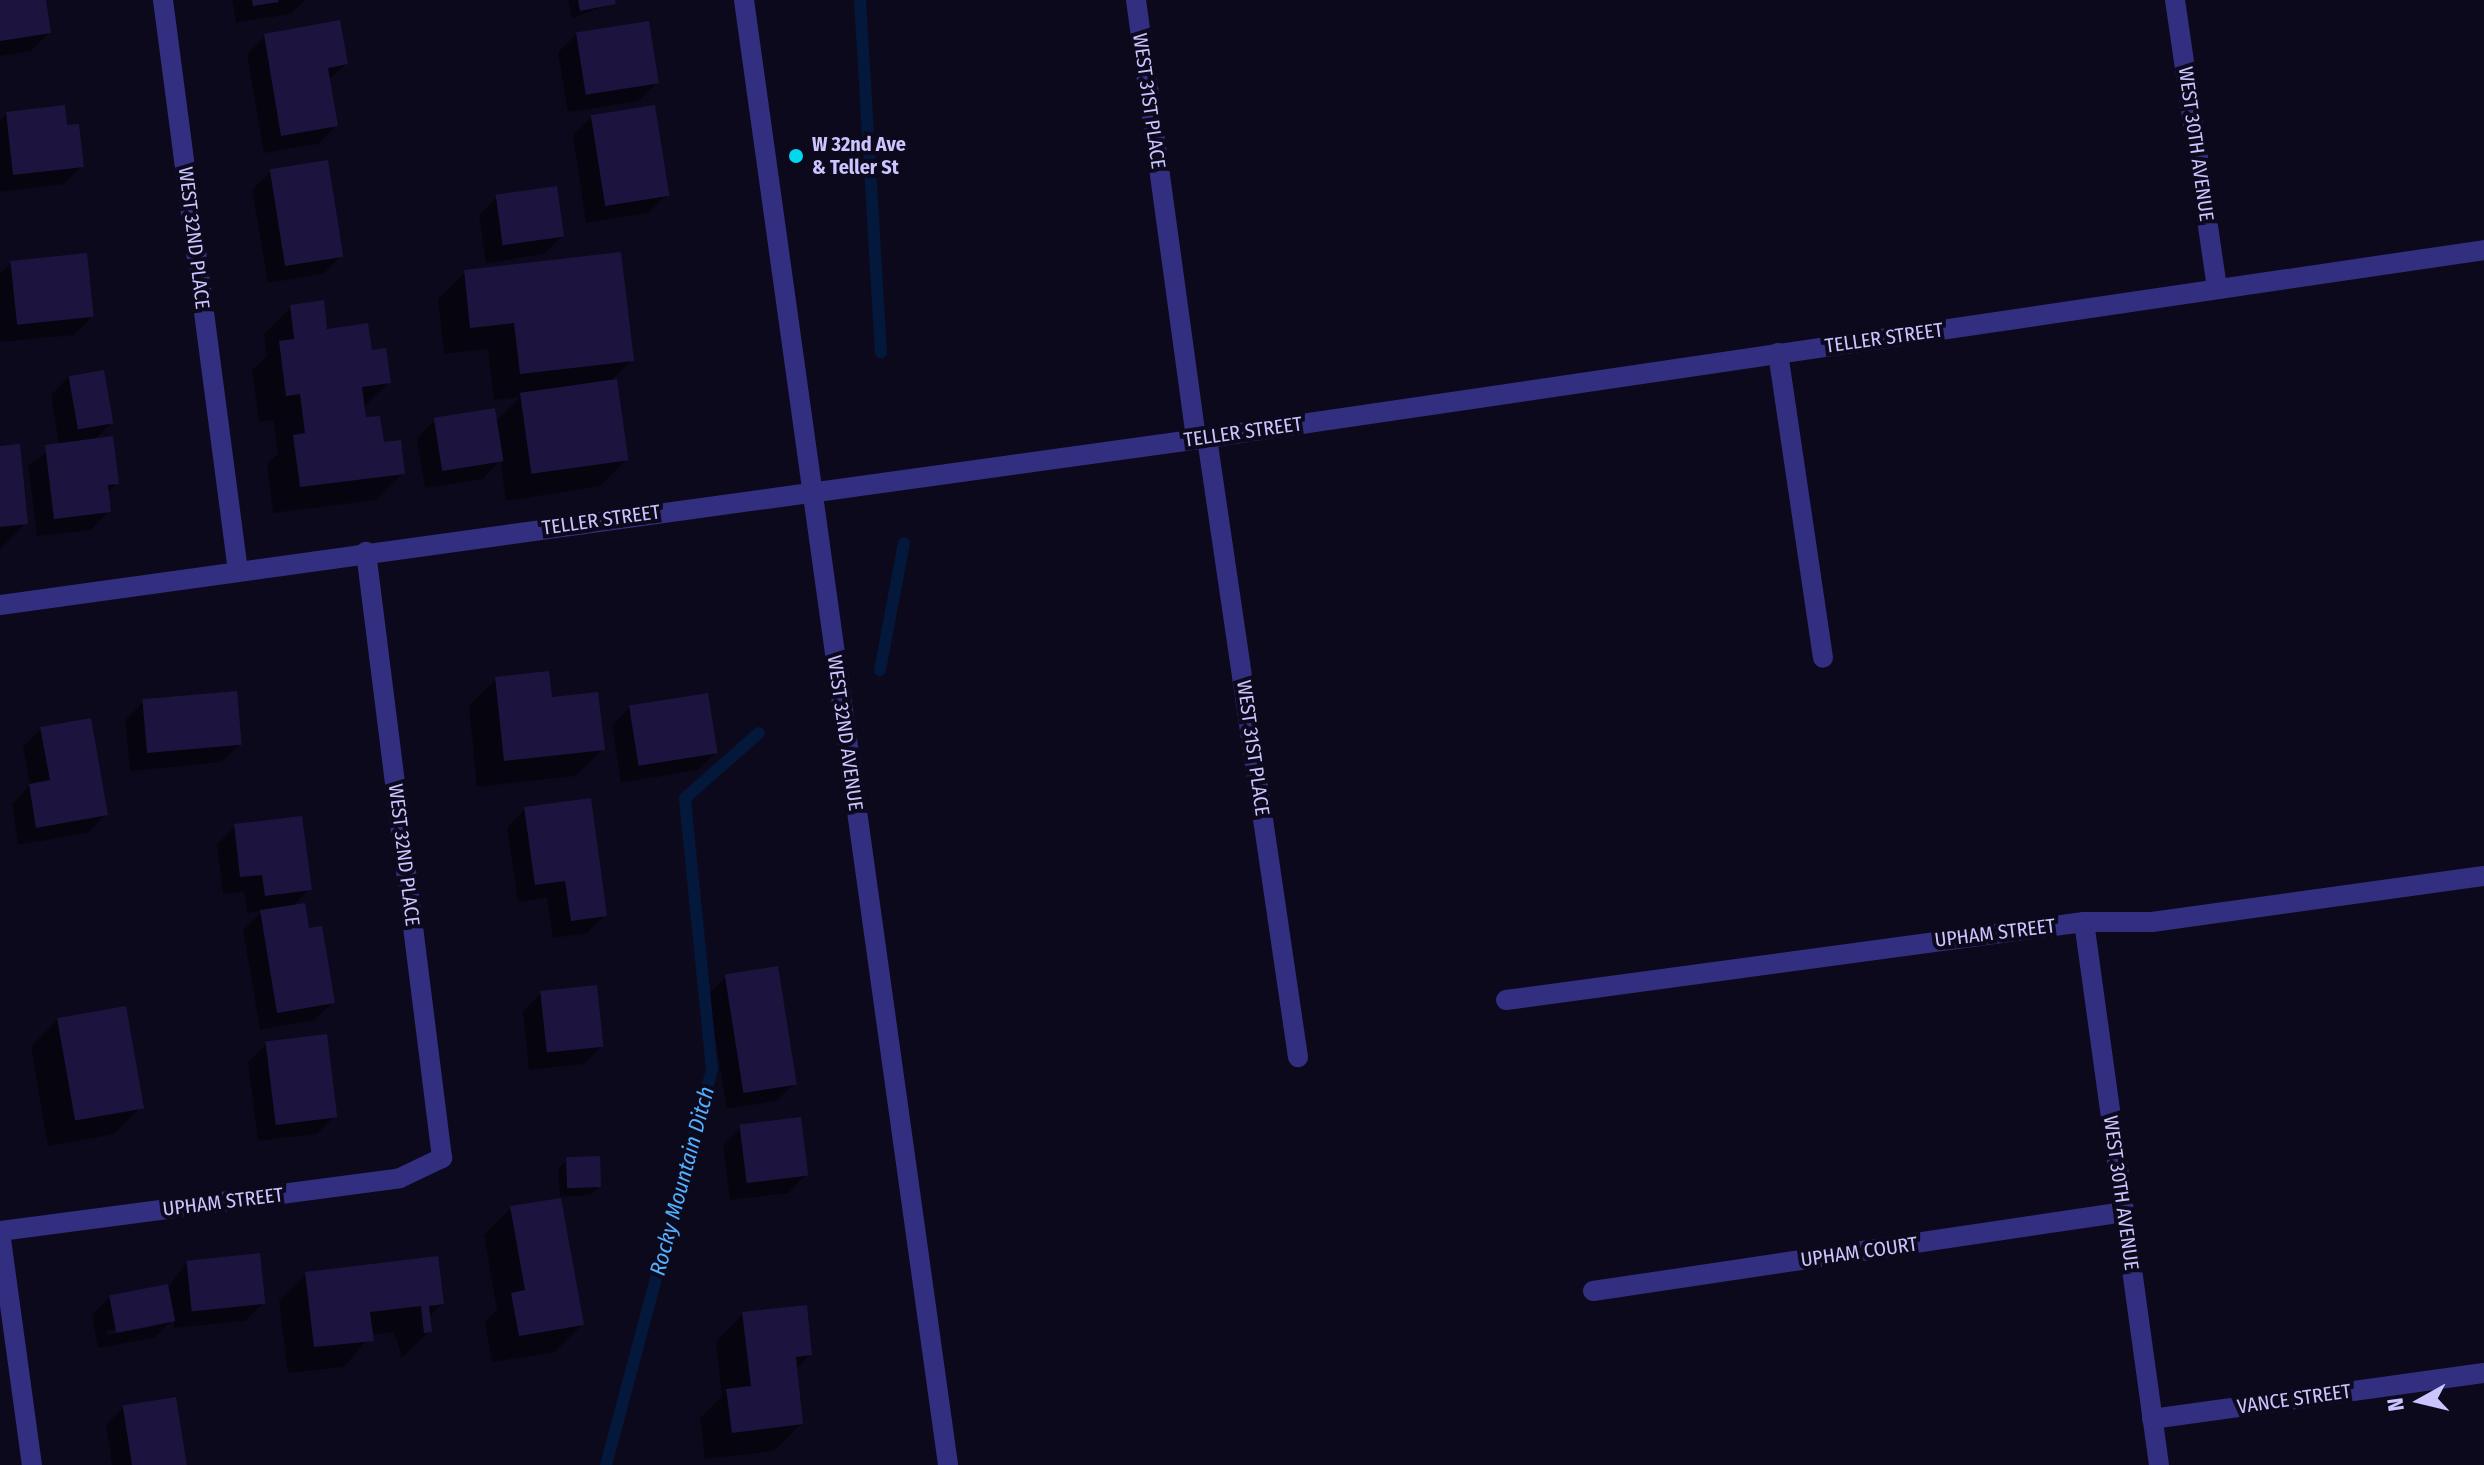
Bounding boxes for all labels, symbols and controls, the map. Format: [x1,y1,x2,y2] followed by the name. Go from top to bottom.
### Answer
[1128,32,1170,170] street label: WEST 31ST PLACE
[2173,65,2219,223] street label: WEST 30TH AVENUE
[812,132,906,179] place label: W 32nd Ave & Teller St
[787,147,805,165] marker: W 32nd Ave & Teller St
[173,166,215,310] street label: WEST 32ND PLACE
[1823,318,1945,358] street label: TELLER STREET
[1182,412,1304,452] street label: TELLER STREET
[540,500,662,540] street label: TELLER STREET
[822,654,868,812] street label: WEST 32ND AVENUE
[1232,679,1274,817] street label: WEST 31ST PLACE
[383,783,425,927] street label: WEST 32ND PLACE
[1933,914,2057,952] street label: UPHAM STREET
[644,1084,720,1278] water label: Rocky Mountain Ditch
[2098,1114,2144,1272] street label: WEST 30TH AVENUE
[161,1183,285,1221] street label: UPHAM STREET
[1799,1232,1919,1272] street label: UPHAM COURT
[2380,1361,2460,1441] north arrow
[2236,1379,2352,1419] street label: VANCE STREET
[2381,1396,2410,1413] text: N

